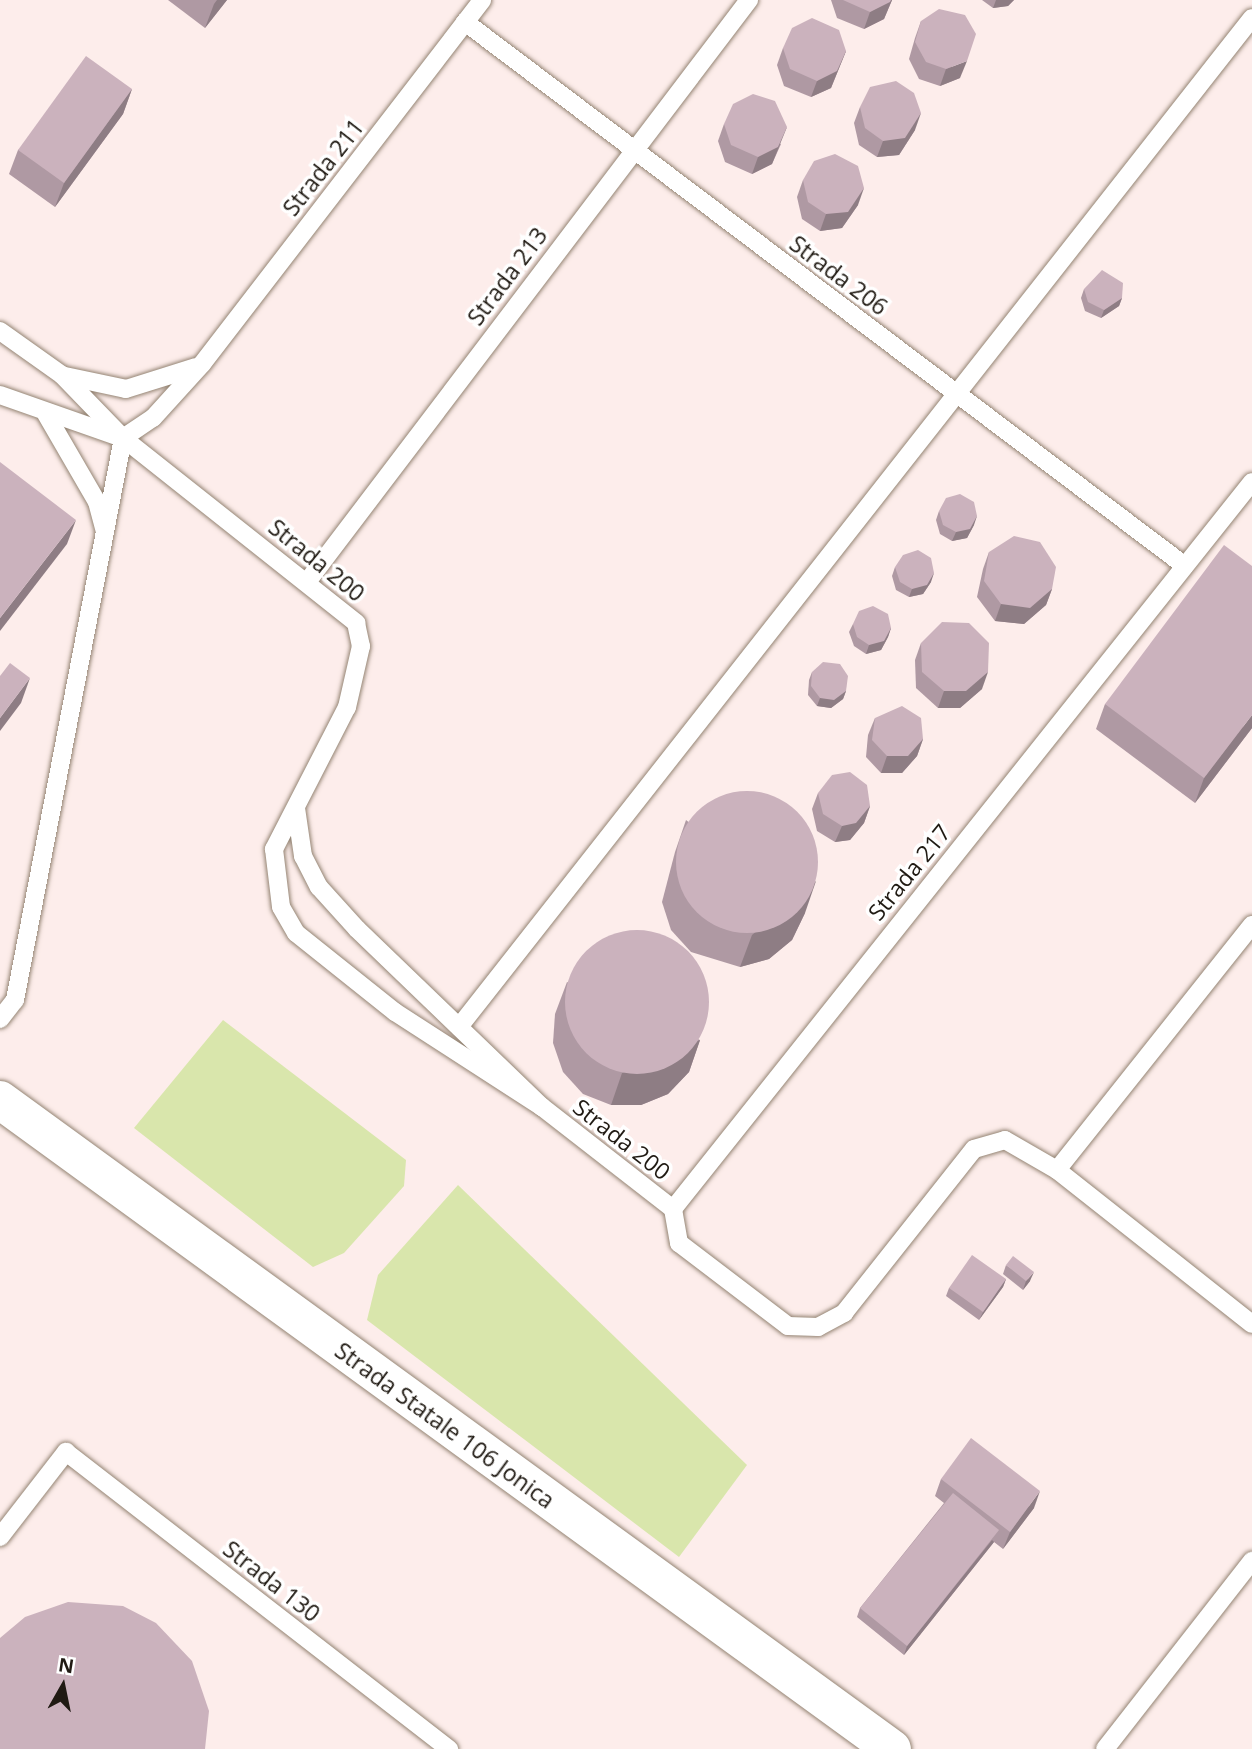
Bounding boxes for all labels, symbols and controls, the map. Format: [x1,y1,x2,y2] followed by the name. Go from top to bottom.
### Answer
[277,113,369,221] street label: Strada 211
[461,222,553,330] street label: Strada 213
[785,229,893,321] street label: Strada 206
[264,513,370,607] street label: Strada 200
[862,819,956,925] street label: Strada 217
[568,1093,676,1185] street label: Strada 200
[330,1336,560,1514] street label: Strada Statale 106 Jonica
[218,1535,326,1627] street label: Strada 130
[28,1651,98,1721] north arrow
[57,1651,76,1679] text: N

